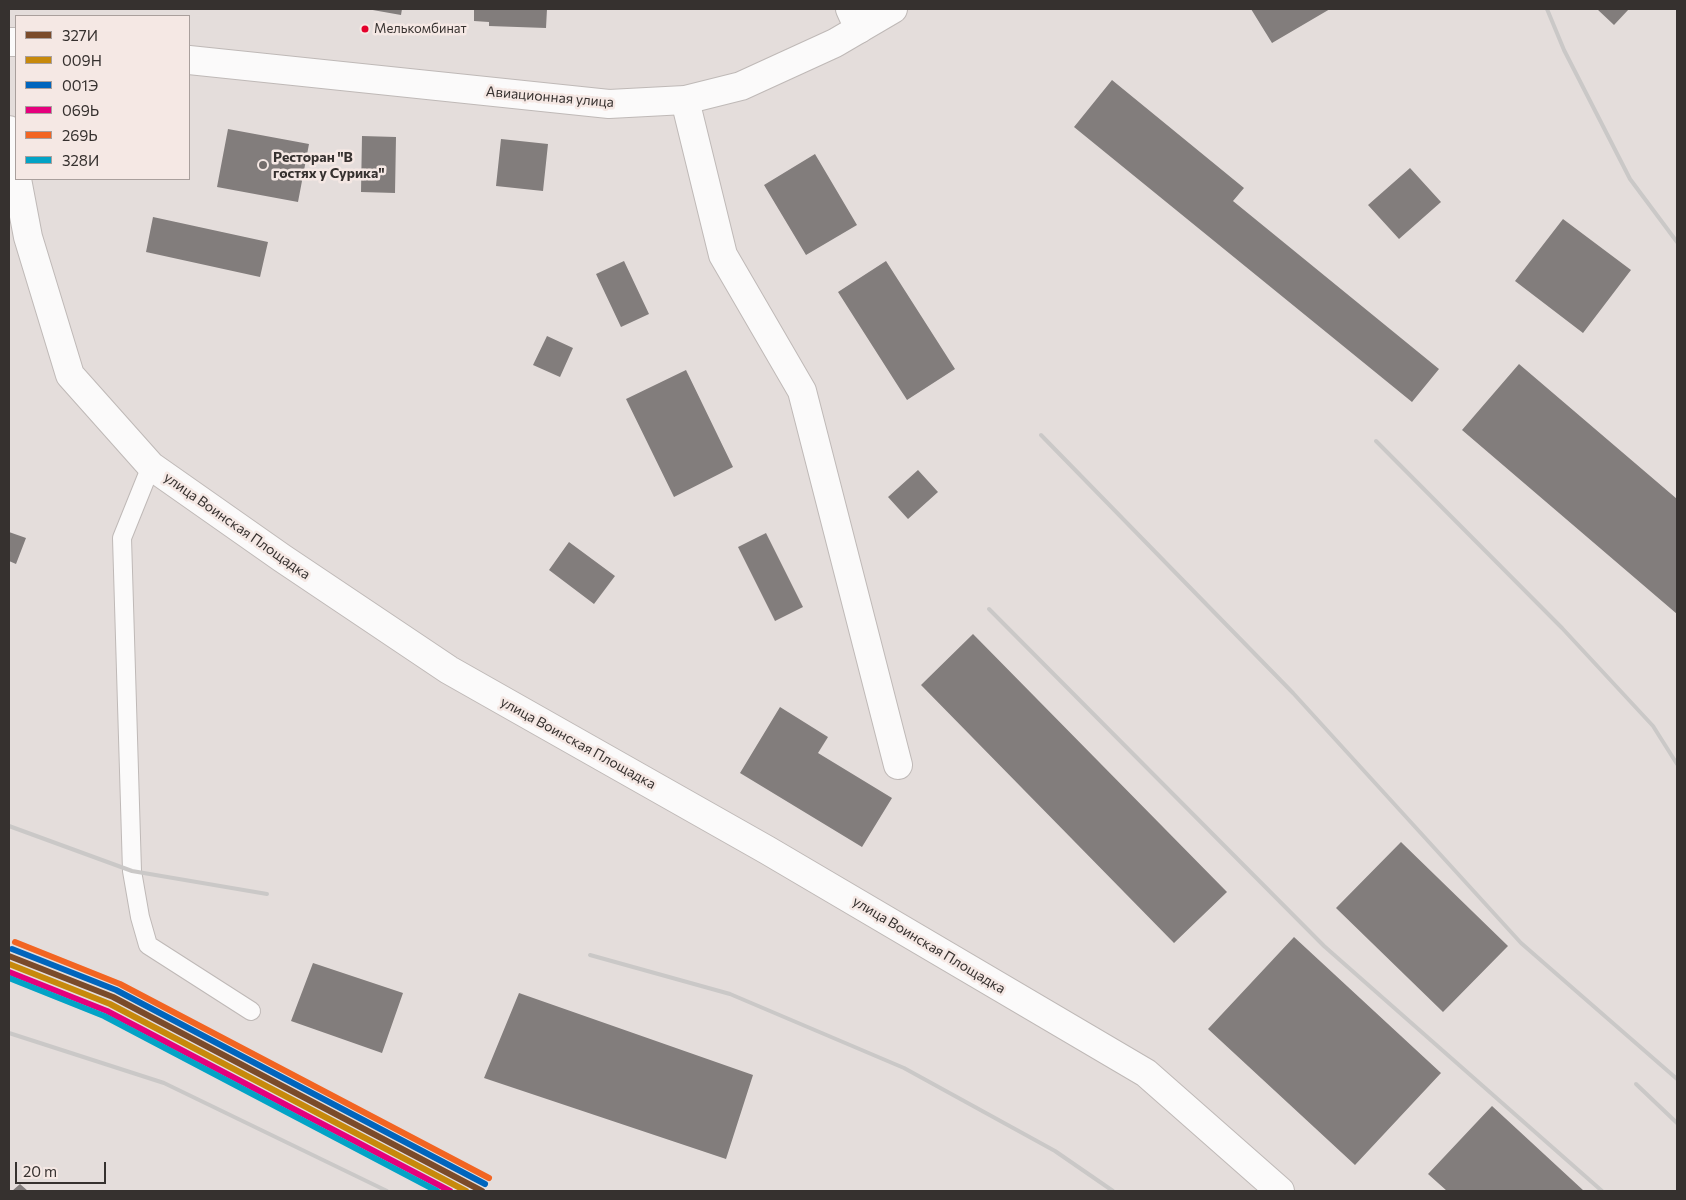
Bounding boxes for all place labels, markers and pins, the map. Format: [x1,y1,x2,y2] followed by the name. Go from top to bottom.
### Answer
[374,21,467,37] place label: Мелькомбинат
[360,24,370,34] marker: Мелькомбинат
[273,149,384,182] place label: Ресторан "В гостях у Сурика"
[257,159,269,171] marker: Ресторан "В гостях у Сурика"

